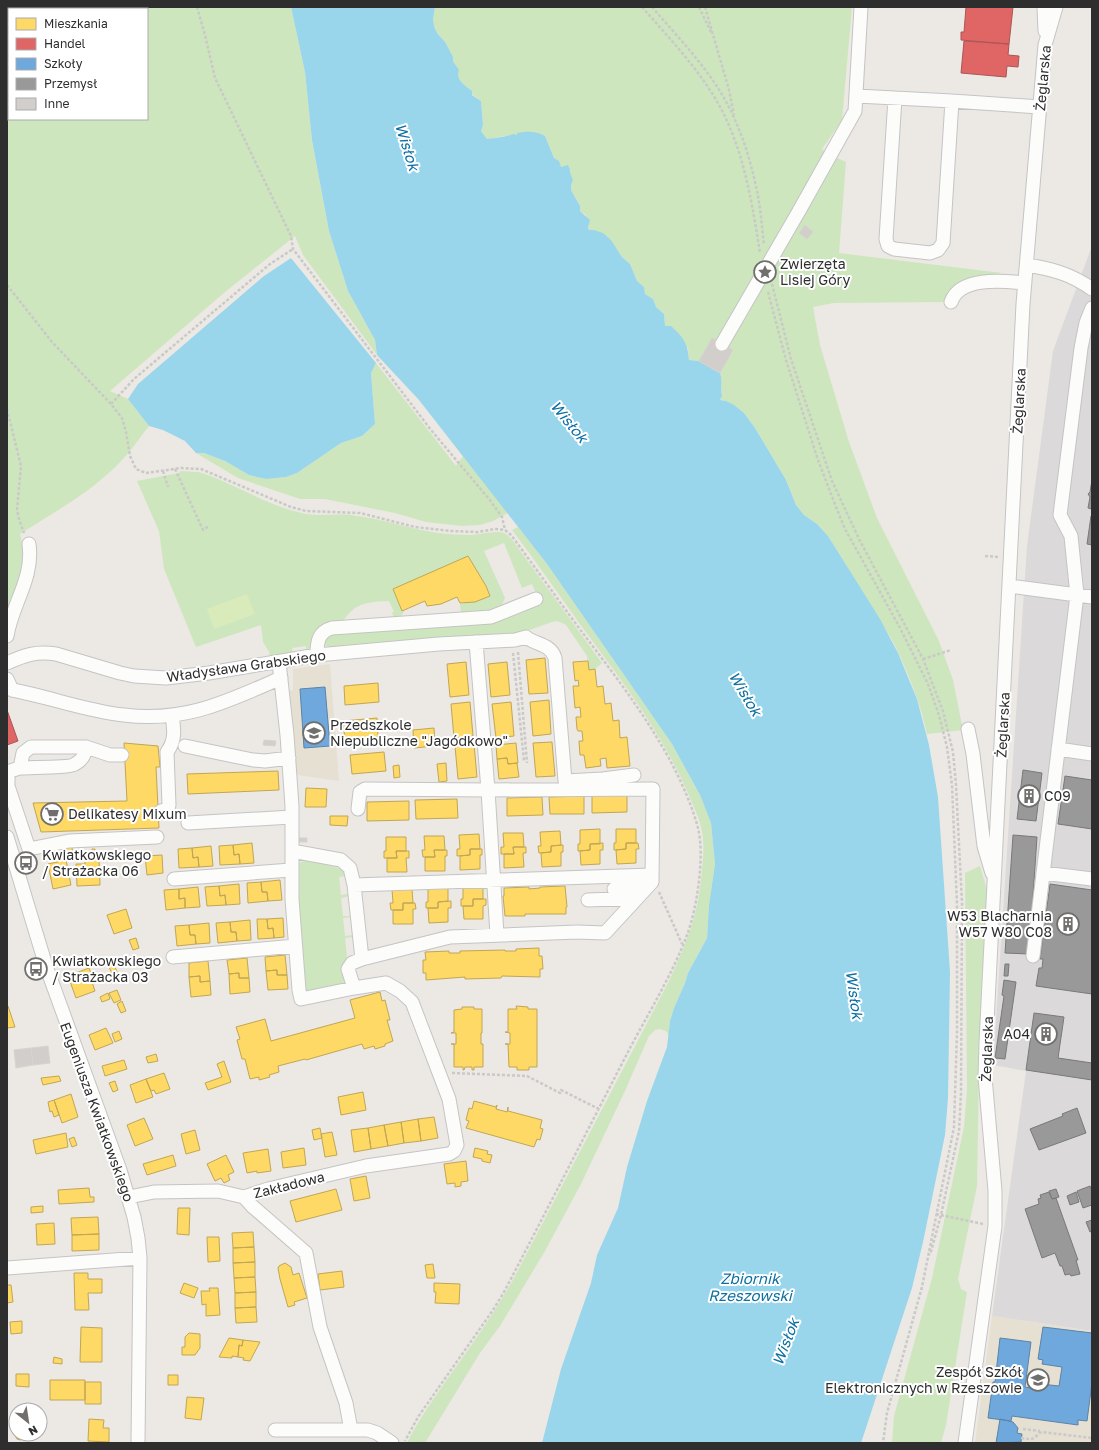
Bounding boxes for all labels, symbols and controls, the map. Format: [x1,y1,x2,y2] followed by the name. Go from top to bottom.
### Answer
[8,8,148,120] legend
[44,16,108,31] text: Mieszkania
[44,36,86,51] text: Handel
[1031,44,1054,111] street label: Żeglarska
[44,56,83,71] text: Szkoły
[44,76,97,91] text: Przemysł
[44,96,70,111] text: Inne
[392,121,424,174] water label: Wisłok
[780,255,850,288] place label: Zwierzęta Lisiej Góry
[752,259,778,285] place icon: Zwierzęta Lisiej Góry
[1008,368,1029,434] street label: Żeglarska
[547,397,593,447] water label: Wisłok
[165,646,327,685] street label: Władysława Grabskiego
[726,668,767,720] water label: Wisłok
[992,692,1013,758] street label: Żeglarska
[330,716,508,749] place label: Przedszkole Niepubliczne "Jagódkowo"
[301,720,327,746] school or university icon: Przedszkole Niepubliczne "Jagódkowo"
[1016,783,1042,809] building icon: C09
[1044,787,1071,804] place label: C09
[39,801,65,827] supermarket icon: Delikatesy Mixum
[68,805,187,822] place label: Delikatesy Mixum
[42,846,151,879] place label: Kwiatkowskiego / Strażacka 06
[13,850,39,876] bus stop icon: Kwiatkowskiego / Strażacka 06
[947,907,1052,940] place label: W53 Blacharnia W57 W80 C08
[1055,911,1081,937] building icon: W53 Blacharnia W57 W80 C08
[52,952,161,985] place label: Kwiatkowskiego / Strażacka 03
[23,956,49,982] bus stop icon: Kwiatkowskiego / Strażacka 03
[843,969,868,1022] water label: Wisłok
[977,1016,996,1082] street label: Żeglarska
[57,1020,138,1204] street label: Eugeniusza Kwiatkowskiego
[1033,1021,1059,1047] building icon: A04
[1003,1025,1030,1042] place label: A04
[252,1168,326,1202] street label: Zakładowa
[708,1269,794,1304] water label: Zbiornik Rzeszowski
[768,1314,803,1368] water label: Wisłok
[825,1363,1022,1396] place label: Zespół Szkół Elektronicznych w Rzeszowie
[1025,1367,1051,1393] school or university icon: Zespół Szkół Elektronicznych w Rzeszowie
[8,1402,48,1442] north arrow
[26,1423,40,1439] text: N

